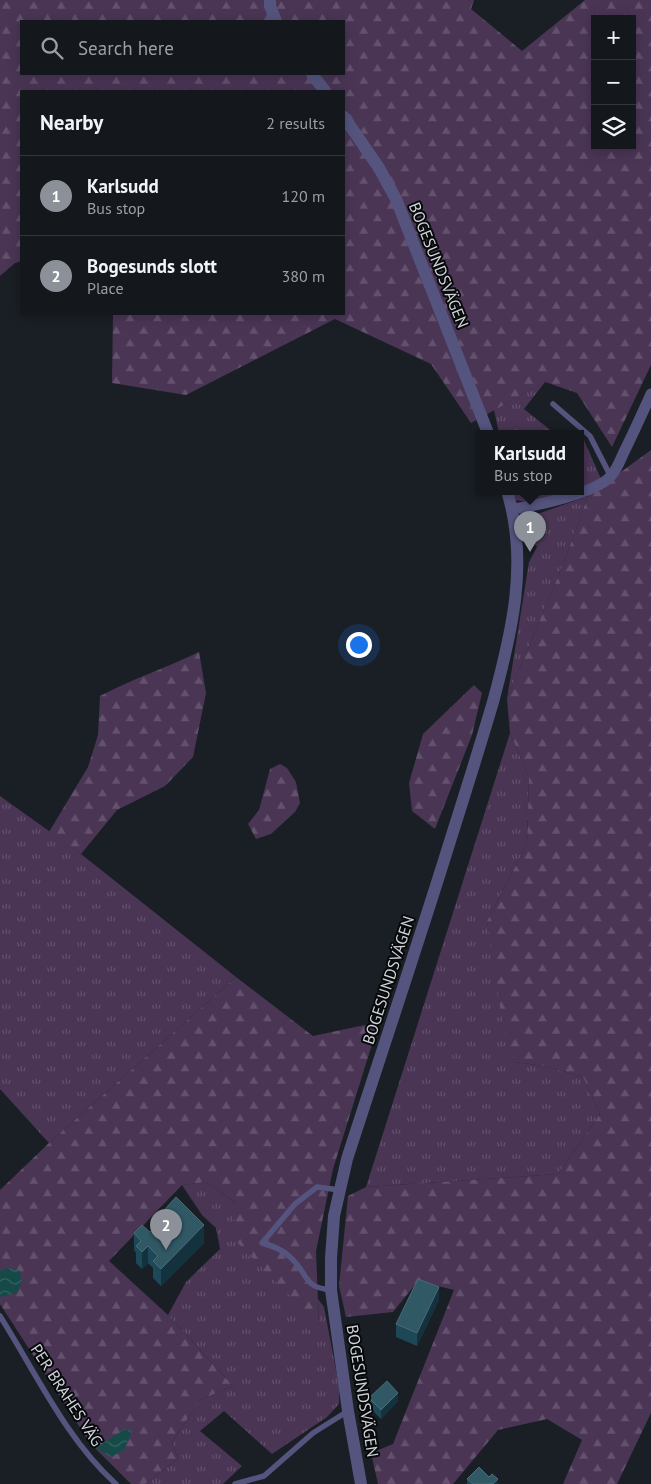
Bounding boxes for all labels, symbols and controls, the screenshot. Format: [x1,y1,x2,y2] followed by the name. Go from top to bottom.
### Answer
[591,15,636,150] map controls
[591,15,636,60] button: +
[20,20,345,75] search box
[38,34,66,62] icon: search
[78,36,174,60] text: Search here
[591,60,636,105] button: −
[591,105,636,150] button: layers
[40,109,103,136] text: Nearby
[266,113,325,133] text: 2 results
[87,174,159,198] text: Karlsudd
[51,186,61,206] text: 1
[282,186,325,206] text: 120 m
[87,198,145,218] text: Bus stop
[405,199,473,331] street label: BOGESUNDSVÄGEN
[87,254,217,278] text: Bogesunds slott
[51,266,61,286] text: 2
[282,266,325,286] text: 380 m
[87,278,124,298] text: Place
[476,430,584,495] popup
[494,441,566,465] text: Karlsudd
[494,465,552,485] text: Bus stop
[514,511,546,552] pin: 1
[346,632,372,658] your location
[358,913,418,1047] street label: BOGESUNDSVÄGEN
[150,1209,182,1250] pin: 2
[343,1323,383,1459] street label: BOGESUNDSVÄGEN
[27,1340,107,1450] street label: PER BRAHES VÄG

